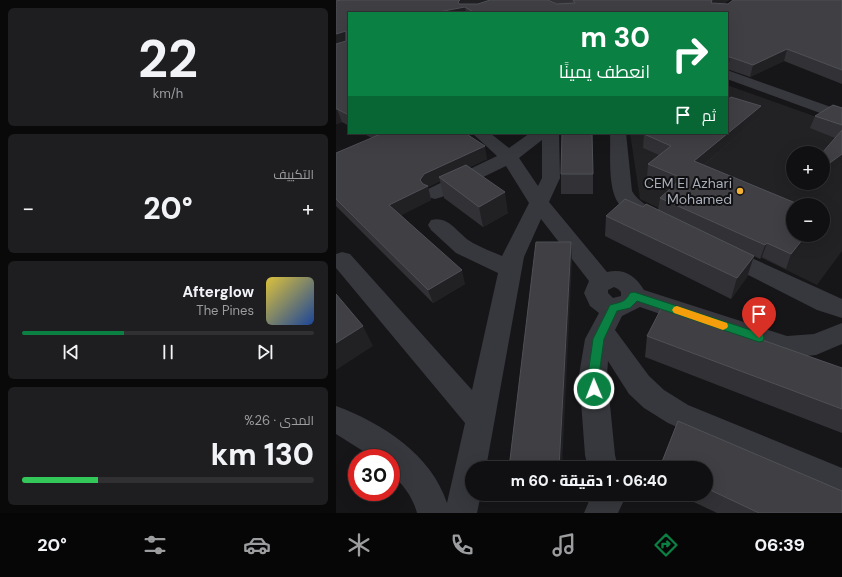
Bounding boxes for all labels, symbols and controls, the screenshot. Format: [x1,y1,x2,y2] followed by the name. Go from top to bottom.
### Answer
[580,19,650,56] text: 30 m
[138,25,198,93] text: 22
[664,28,716,80] icon: right
[559,60,650,84] text: انعطف يمينًا
[153,85,183,102] text: km/h
[672,104,694,126] icon: arrive
[702,106,716,126] text: ثم
[786,146,830,242] map controls
[786,146,830,190] button: +
[273,166,314,183] text: التكييف
[644,174,732,208] place label: CEM El Azhari Mohamed
[735,186,745,196] marker: CEM El Azhari Mohamed
[143,189,193,228] text: 20°
[22,194,34,223] text: −
[302,194,314,223] text: +
[786,198,830,242] button: −
[182,282,254,302] text: Afterglow
[742,297,776,338] pin
[196,302,254,319] text: The Pines
[748,303,770,325] icon: arrive
[60,341,82,363] icon: previous
[157,341,179,363] icon: pause
[254,341,276,363] icon: next
[573,368,615,410] position arrow
[244,412,314,429] text: المدى · 26%
[211,435,314,474] text: 130 km
[348,449,400,501] speed limit sign: 30
[511,471,667,491] text: 06:40 · 1 دقيقة · 60 m
[141,531,169,559] icon: filters
[243,531,271,559] icon: car
[345,531,373,559] icon: climate
[448,531,476,559] icon: phone
[550,531,578,559] icon: music
[652,531,680,559] icon: directions
[37,533,67,557] text: 20°
[754,533,805,557] text: 06:39

